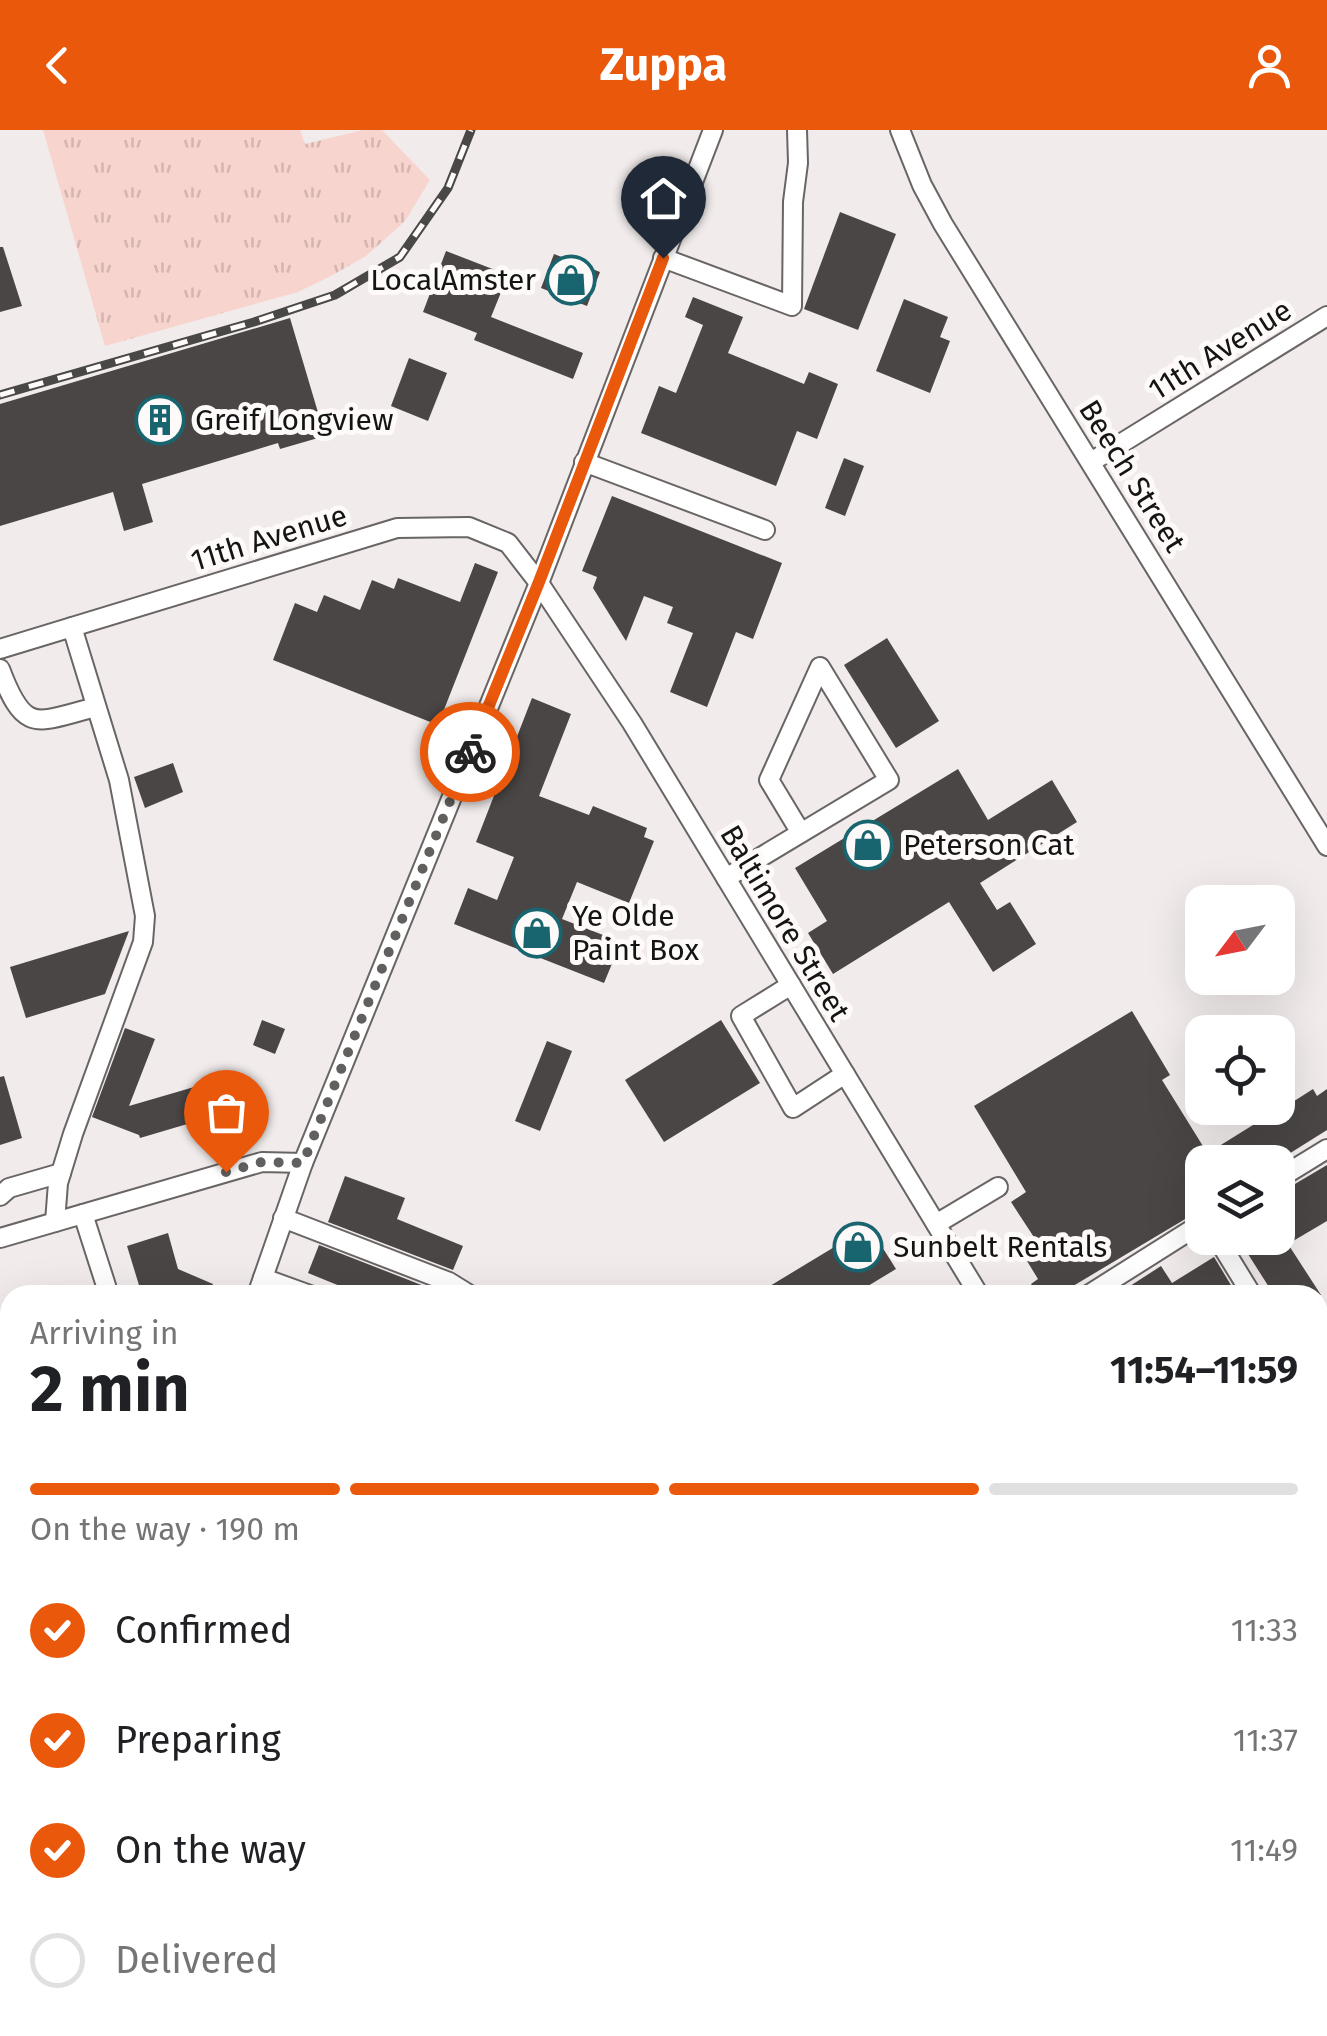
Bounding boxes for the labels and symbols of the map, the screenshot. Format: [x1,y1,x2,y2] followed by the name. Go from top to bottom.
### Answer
[621,156,706,259] pin
[545,254,597,306] shop icon: LocalAmster
[370,262,536,298] place label: LocalAmster
[1142,292,1298,408] street label: 11th Avenue
[1071,393,1193,559] street label: Beech Street
[134,394,186,446] building icon: Greif Longview
[195,402,393,438] place label: Greif Longview
[187,497,351,579] street label: 11th Avenue
[420,702,520,802] courier
[712,819,858,1028] street label: Baltimore Street
[842,819,894,871] shop icon: Peterson Cat
[903,827,1075,863] place label: Peterson Cat
[1185,885,1295,995] north arrow
[572,898,699,968] place label: Ye Olde Paint Box
[511,907,563,959] shop icon: Ye Olde Paint Box
[184,1070,269,1173] pin
[832,1221,884,1273] shop icon: Sunbelt Rentals
[893,1229,1107,1265] place label: Sunbelt Rentals

